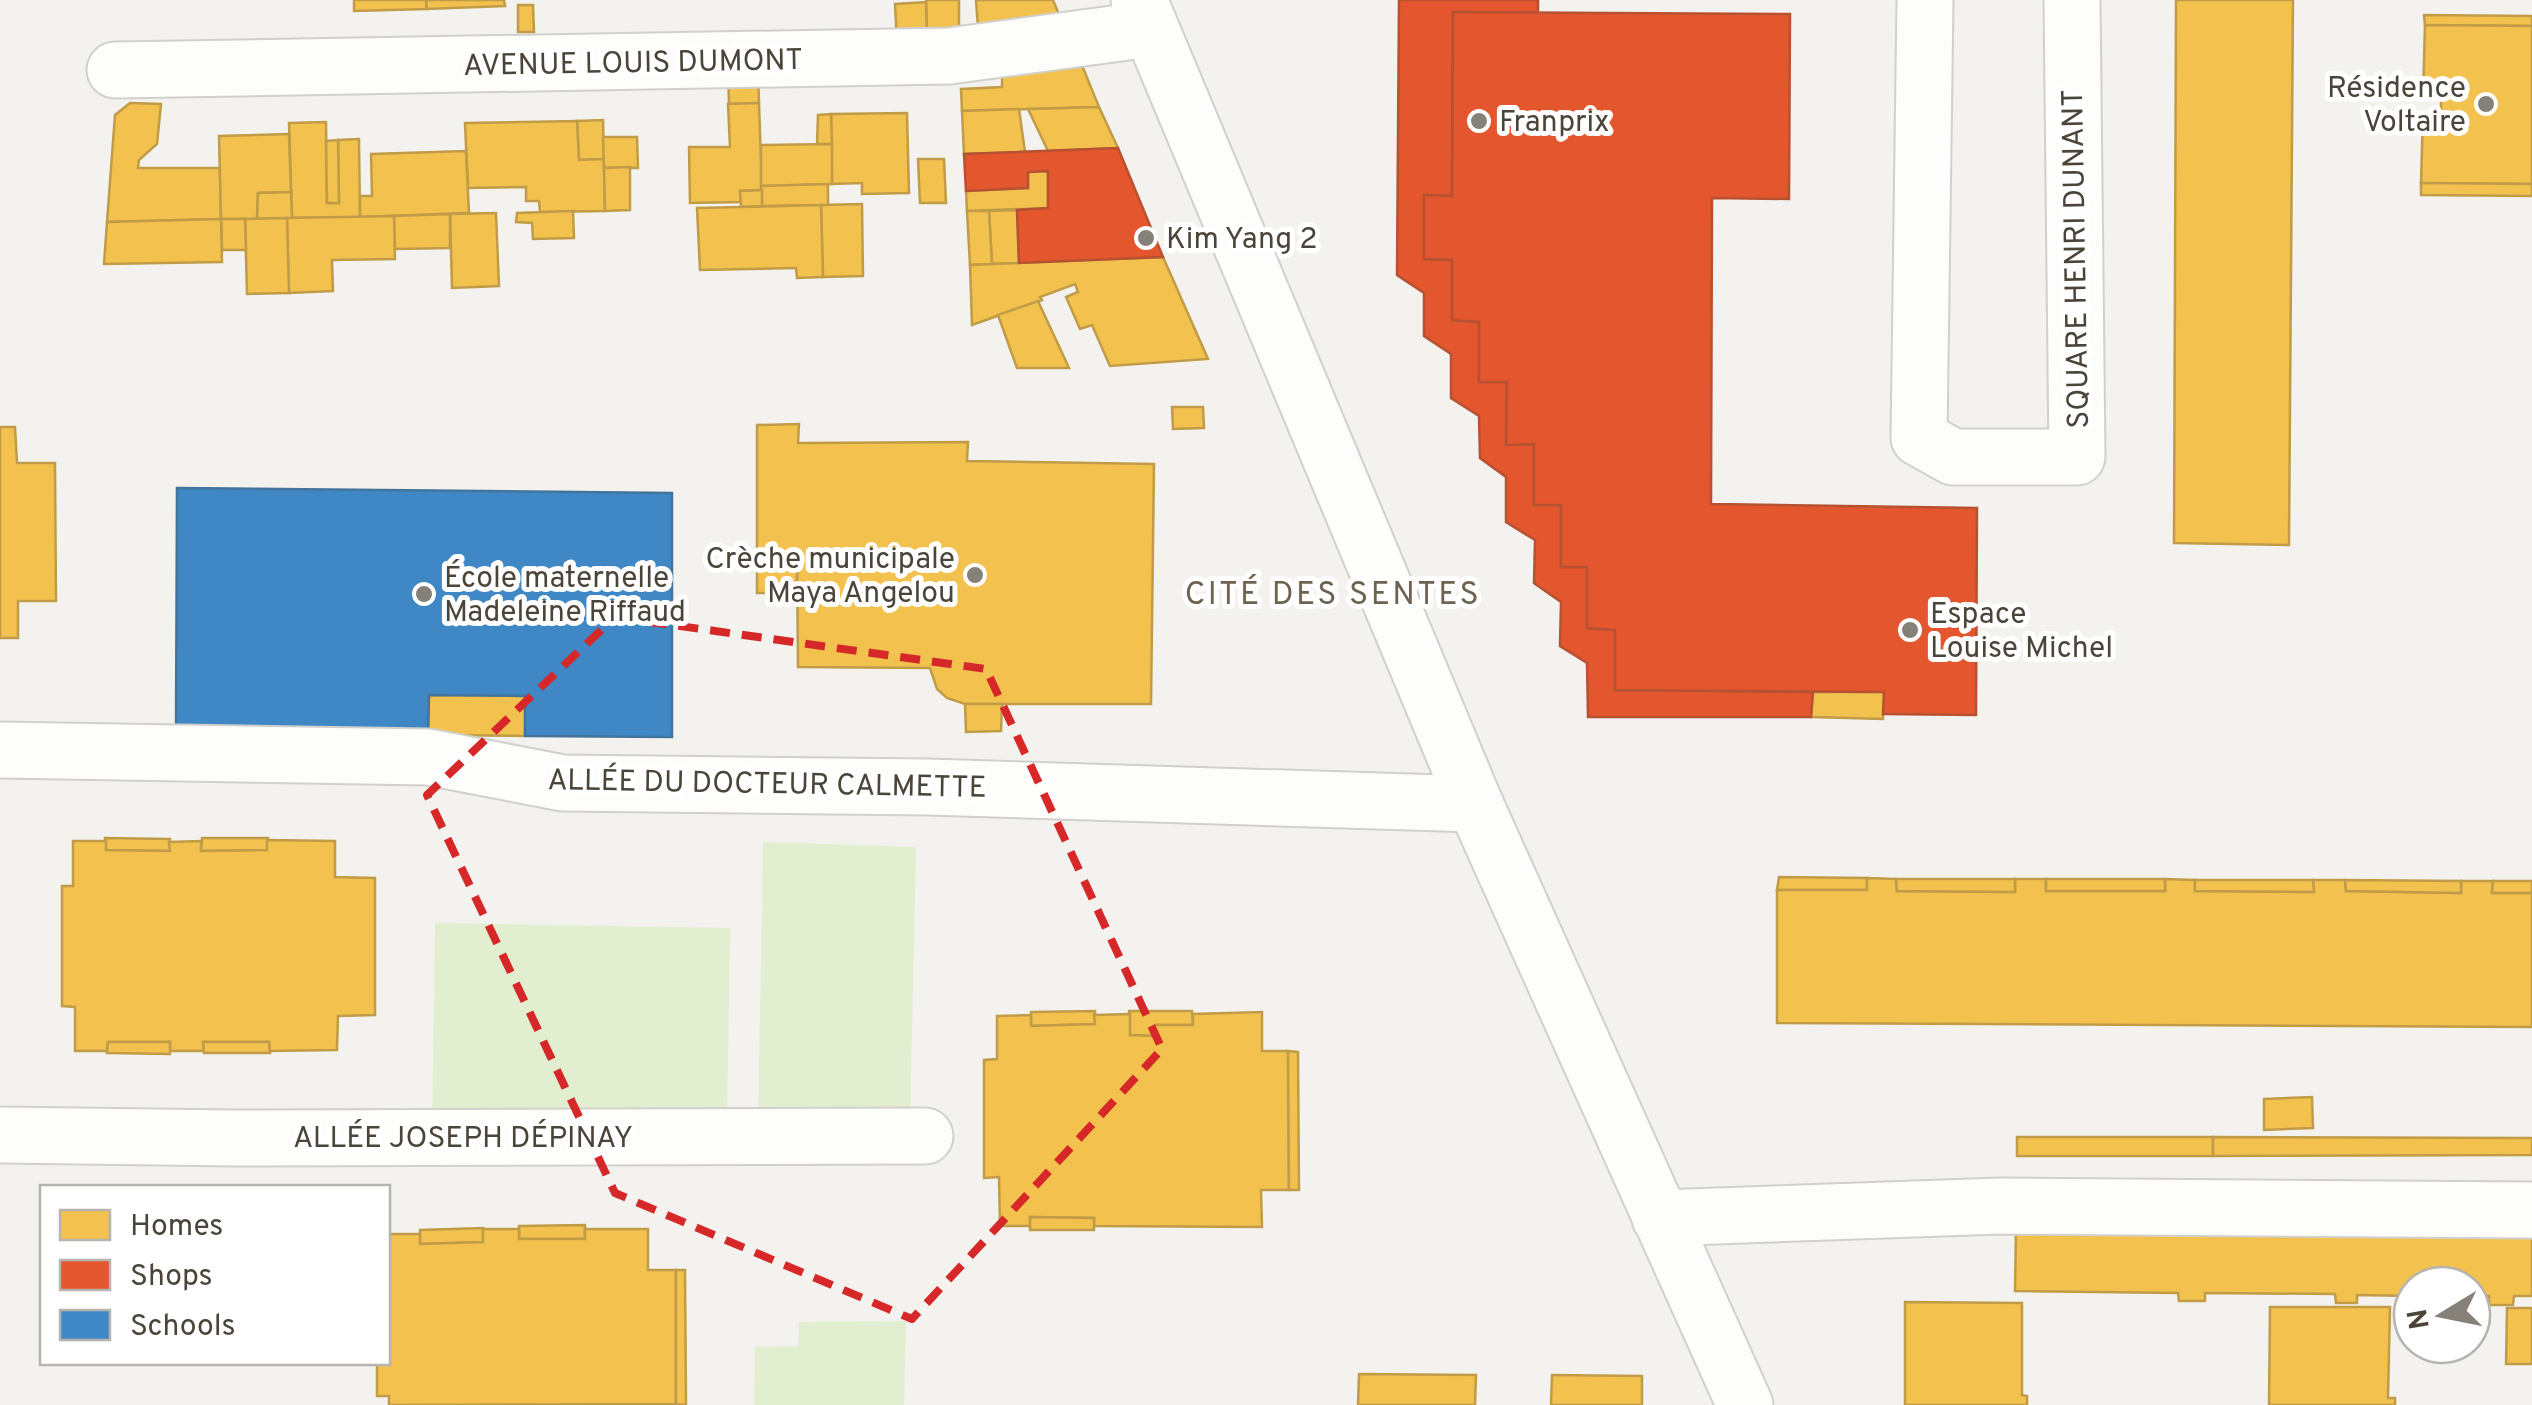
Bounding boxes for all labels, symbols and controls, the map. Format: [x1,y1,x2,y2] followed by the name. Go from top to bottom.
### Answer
[463,43,803,86] street label: AVENUE LOUIS DUMONT
[2327,71,2466,142] place label: Résidence Voltaire
[2056,89,2099,429] street label: SQUARE HENRI DUNANT
[2475,93,2497,115] marker: Résidence Voltaire
[1499,105,1610,142] place label: Franprix
[1468,110,1490,132] marker: Franprix
[1166,222,1318,259] place label: Kim Yang 2
[1135,227,1157,249] marker: Kim Yang 2
[705,542,955,613] place label: Crèche municipale Maya Angelou
[444,559,686,632] place label: École maternelle Madeleine Riffaud
[964,564,986,586] marker: Crèche municipale Maya Angelou
[1185,574,1481,616] district label: CITÉ DES SENTES
[413,583,435,605] marker: École maternelle Madeleine Riffaud
[1930,597,2113,668] place label: Espace Louise Michel
[1899,619,1921,641] marker: Espace Louise Michel
[547,761,987,808] street label: ALLÉE DU DOCTEUR CALMETTE
[293,1119,633,1158] street label: ALLÉE JOSEPH DÉPINAY
[40,1185,390,1365] legend
[130,1209,223,1246] text: Homes
[130,1259,213,1296] text: Shops
[2392,1265,2492,1365] north arrow
[2401,1306,2440,1332] text: N
[130,1309,236,1346] text: Schools

